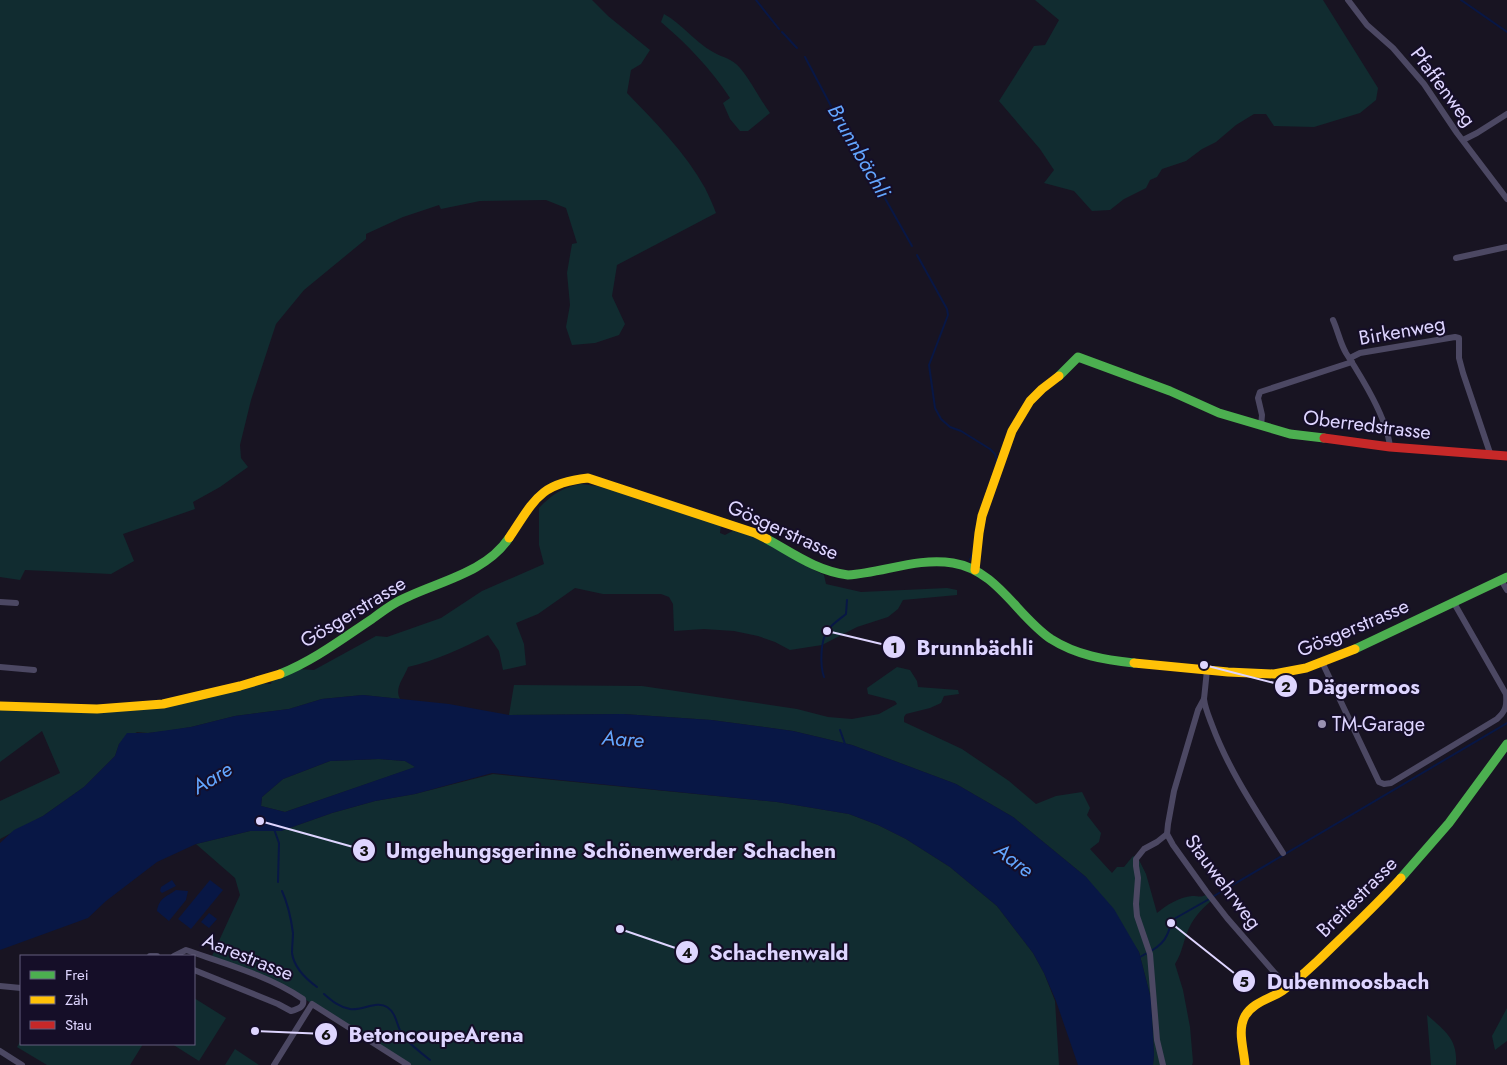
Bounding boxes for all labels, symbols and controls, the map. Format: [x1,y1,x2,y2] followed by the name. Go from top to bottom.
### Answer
[1403,41,1483,133] street label: Pfaffenweg
[820,98,898,204] water label: Brunnbächli
[1356,309,1448,353] street label: Birkenweg
[1302,403,1432,447] street label: Oberredstrasse
[723,493,843,567] street label: Gösgerstrasse
[295,569,411,655] street label: Gösgerstrasse
[1293,591,1413,665] street label: Gösgerstrasse
[882,629,1043,665] callout: Brunnbächli
[917,633,1033,663] text: Brunnbächli
[890,637,898,659] text: 1
[1273,668,1430,704] callout: Dägermoos
[1308,672,1420,702] text: Dägermoos
[1281,676,1291,698] text: 2
[1332,710,1425,739] place label: TM-Garage
[1316,718,1328,730] marker: TM-Garage
[600,722,646,755] water label: Aare
[185,754,238,802] water label: Aare
[1178,828,1268,936] street label: Stauwehrweg
[351,832,847,868] callout: Umgehungsgerinne Schönenwerder Schachen
[987,835,1040,885] water label: Aare
[386,836,836,866] text: Umgehungsgerinne Schönenwerder Schachen
[359,840,369,862] text: 3
[1310,850,1404,944] street label: Breitestrasse
[198,926,298,988] street label: Aarestrasse
[675,934,859,970] callout: Schachenwald
[709,938,849,968] text: Schachenwald
[682,942,692,964] text: 4
[20,955,195,1045] legend
[1232,963,1440,999] callout: Dubenmoosbach
[65,964,89,986] text: Frei
[1267,967,1429,997] text: Dubenmoosbach
[1239,971,1249,993] text: 5
[65,989,88,1011] text: Zäh
[65,1014,92,1036] text: Stau
[313,1016,533,1052] callout: BetoncoupeArena
[348,1020,524,1050] text: BetoncoupeArena
[321,1024,331,1046] text: 6

